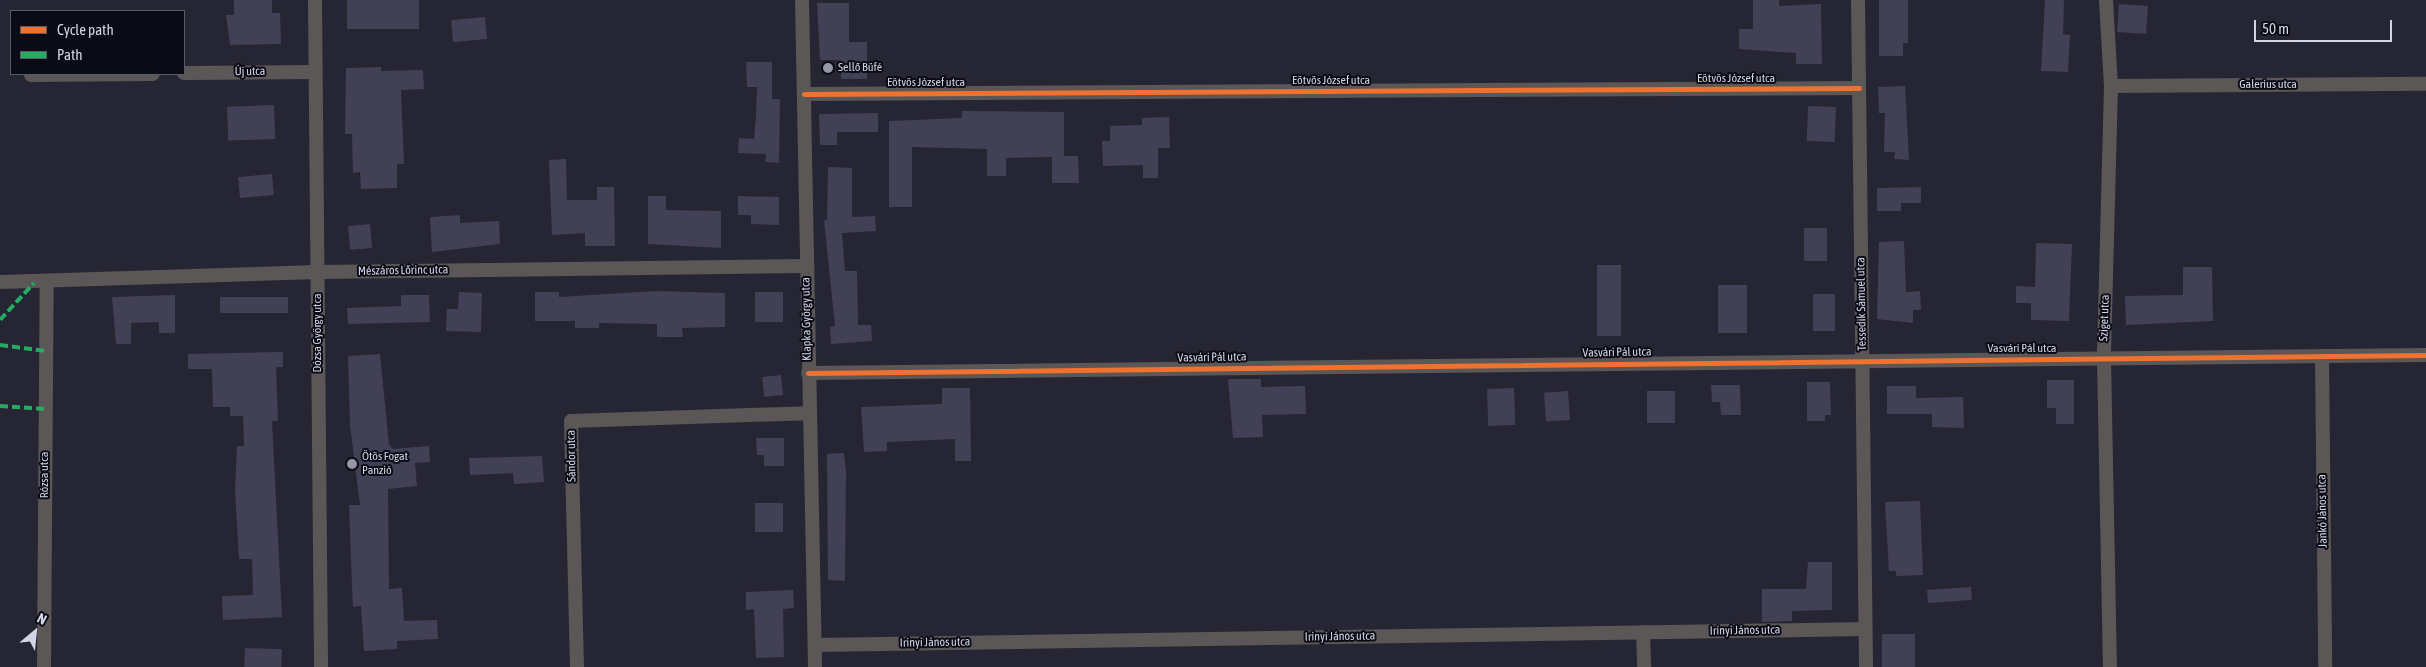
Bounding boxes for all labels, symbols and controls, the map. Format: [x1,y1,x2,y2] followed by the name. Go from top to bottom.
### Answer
[10,10,185,75] legend
[2256,10,2394,42] scale bar
[2262,20,2289,37] text: 50 m
[57,21,114,38] text: Cycle path
[57,46,83,63] text: Path
[838,61,882,75] place label: Sellő Büfé
[822,62,834,74] marker: Sellő Büfé
[235,65,265,79] street label: Új utca
[1697,72,1775,86] street label: Eötvös József utca
[1292,74,1370,88] street label: Eötvös József utca
[887,76,965,90] street label: Eötvös József utca
[2239,78,2297,92] street label: Galerius utca
[1854,257,1870,351] street label: Tessedik Sámuel utca
[358,263,448,279] street label: Mészáros Lőrinc utca
[799,277,815,361] street label: Klapka György utca
[311,294,325,372] street label: Dózsa György utca
[2097,294,2113,342] street label: Sziget utca
[1988,342,2056,356] street label: Vasvári Pál utca
[1582,345,1652,361] street label: Vasvári Pál utca
[1177,350,1247,366] street label: Vasvári Pál utca
[564,430,580,482] street label: Sándor utca
[362,450,408,478] place label: Ötös Fogat Panzió
[38,452,52,498] street label: Rózsa utca
[346,458,358,470] marker: Ötös Fogat Panzió
[2315,474,2331,548] street label: Jankó János utca
[10,607,60,657] north arrow
[35,610,49,628] text: N
[1710,623,1780,639] street label: Irinyi János utca
[1305,629,1375,645] street label: Irinyi János utca
[900,635,970,651] street label: Irinyi János utca

